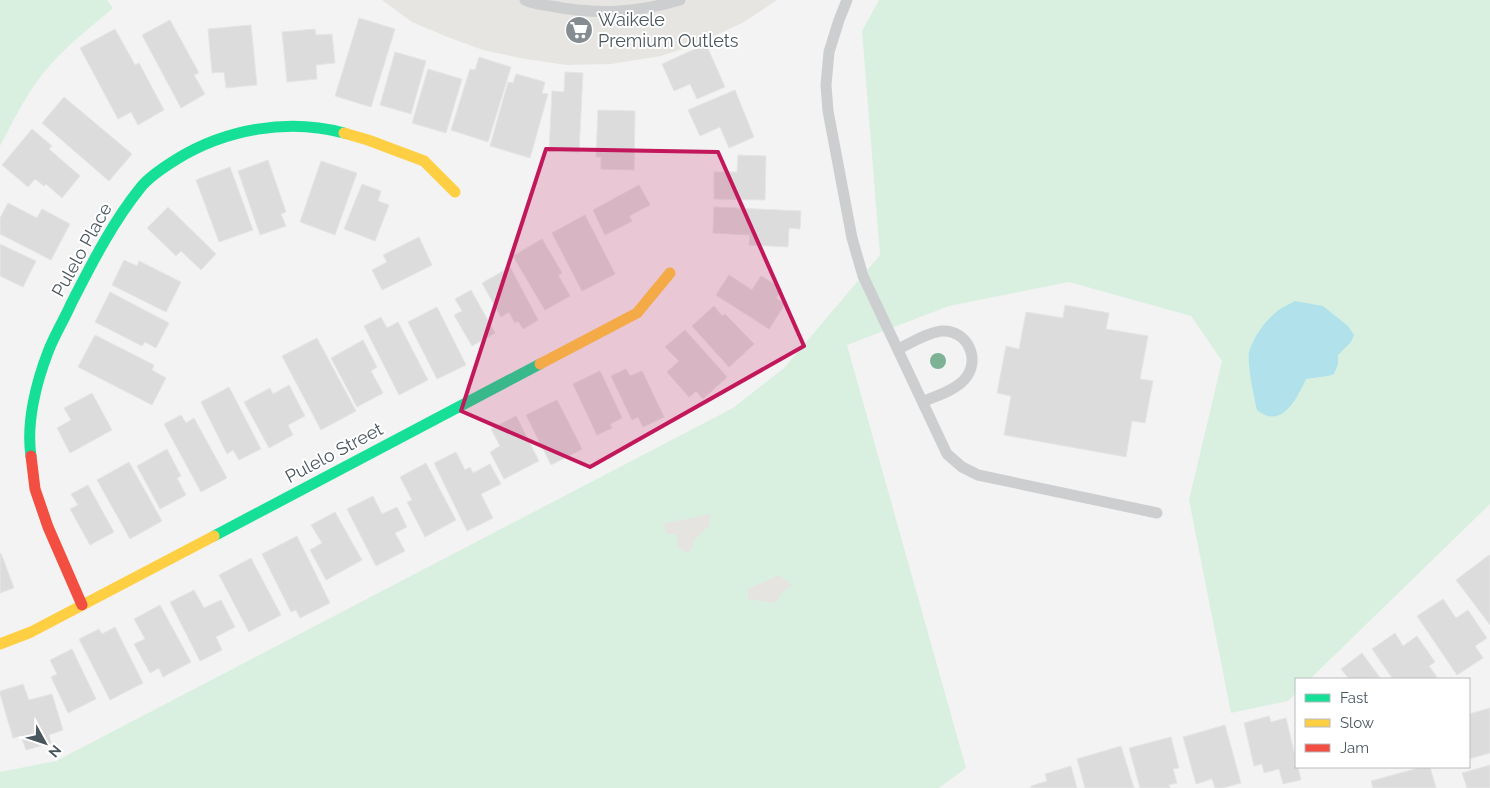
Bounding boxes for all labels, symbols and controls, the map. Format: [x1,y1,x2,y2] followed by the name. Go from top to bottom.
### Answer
[598,9,739,51] place label: Waikele Premium Outlets
[564,15,594,45] supermarket icon: Waikele Premium Outlets
[47,199,116,300] street label: Pulelo Place
[281,418,386,487] street label: Pulelo Street
[1295,678,1470,768] legend
[1340,689,1368,707] text: Fast
[1340,714,1374,732] text: Slow
[20,718,70,768] north arrow
[1340,739,1369,757] text: Jam
[45,742,65,761] text: N

